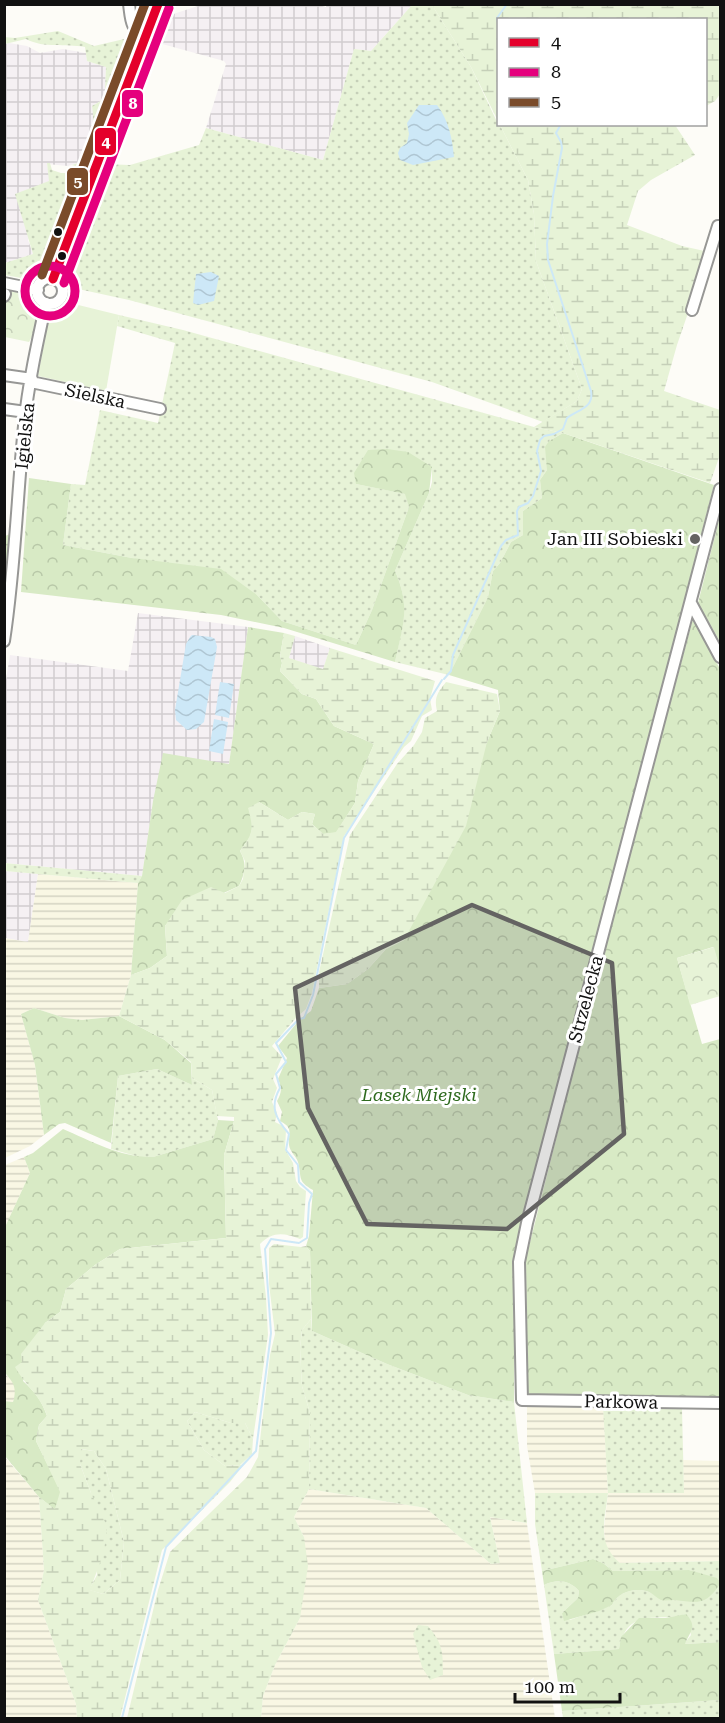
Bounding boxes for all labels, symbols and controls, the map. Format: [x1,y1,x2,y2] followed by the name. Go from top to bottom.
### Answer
[497,18,707,126] legend
[551,31,561,52] text: 4
[551,61,561,82] text: 8
[121,89,144,118] line badge: 8
[551,91,561,112] text: 5
[129,94,138,113] text: 8
[94,127,117,156] line badge: 4
[102,132,111,151] text: 4
[66,167,89,196] line badge: 5
[74,172,83,191] text: 5
[52,226,64,238] unlabelled marker
[56,250,68,262] unlabelled marker
[63,379,128,412] street label: Sielska
[11,401,38,470] street label: Igielska
[547,528,683,549] place label: Jan III Sobieski
[688,532,702,546] marker: Jan III Sobieski
[564,953,607,1045] street label: Strzelecka
[360,1084,477,1105] park label: Lasek Miejski
[584,1390,659,1413] street label: Parkowa
[515,1666,620,1704] scale bar
[524,1676,575,1697] text: 100 m

